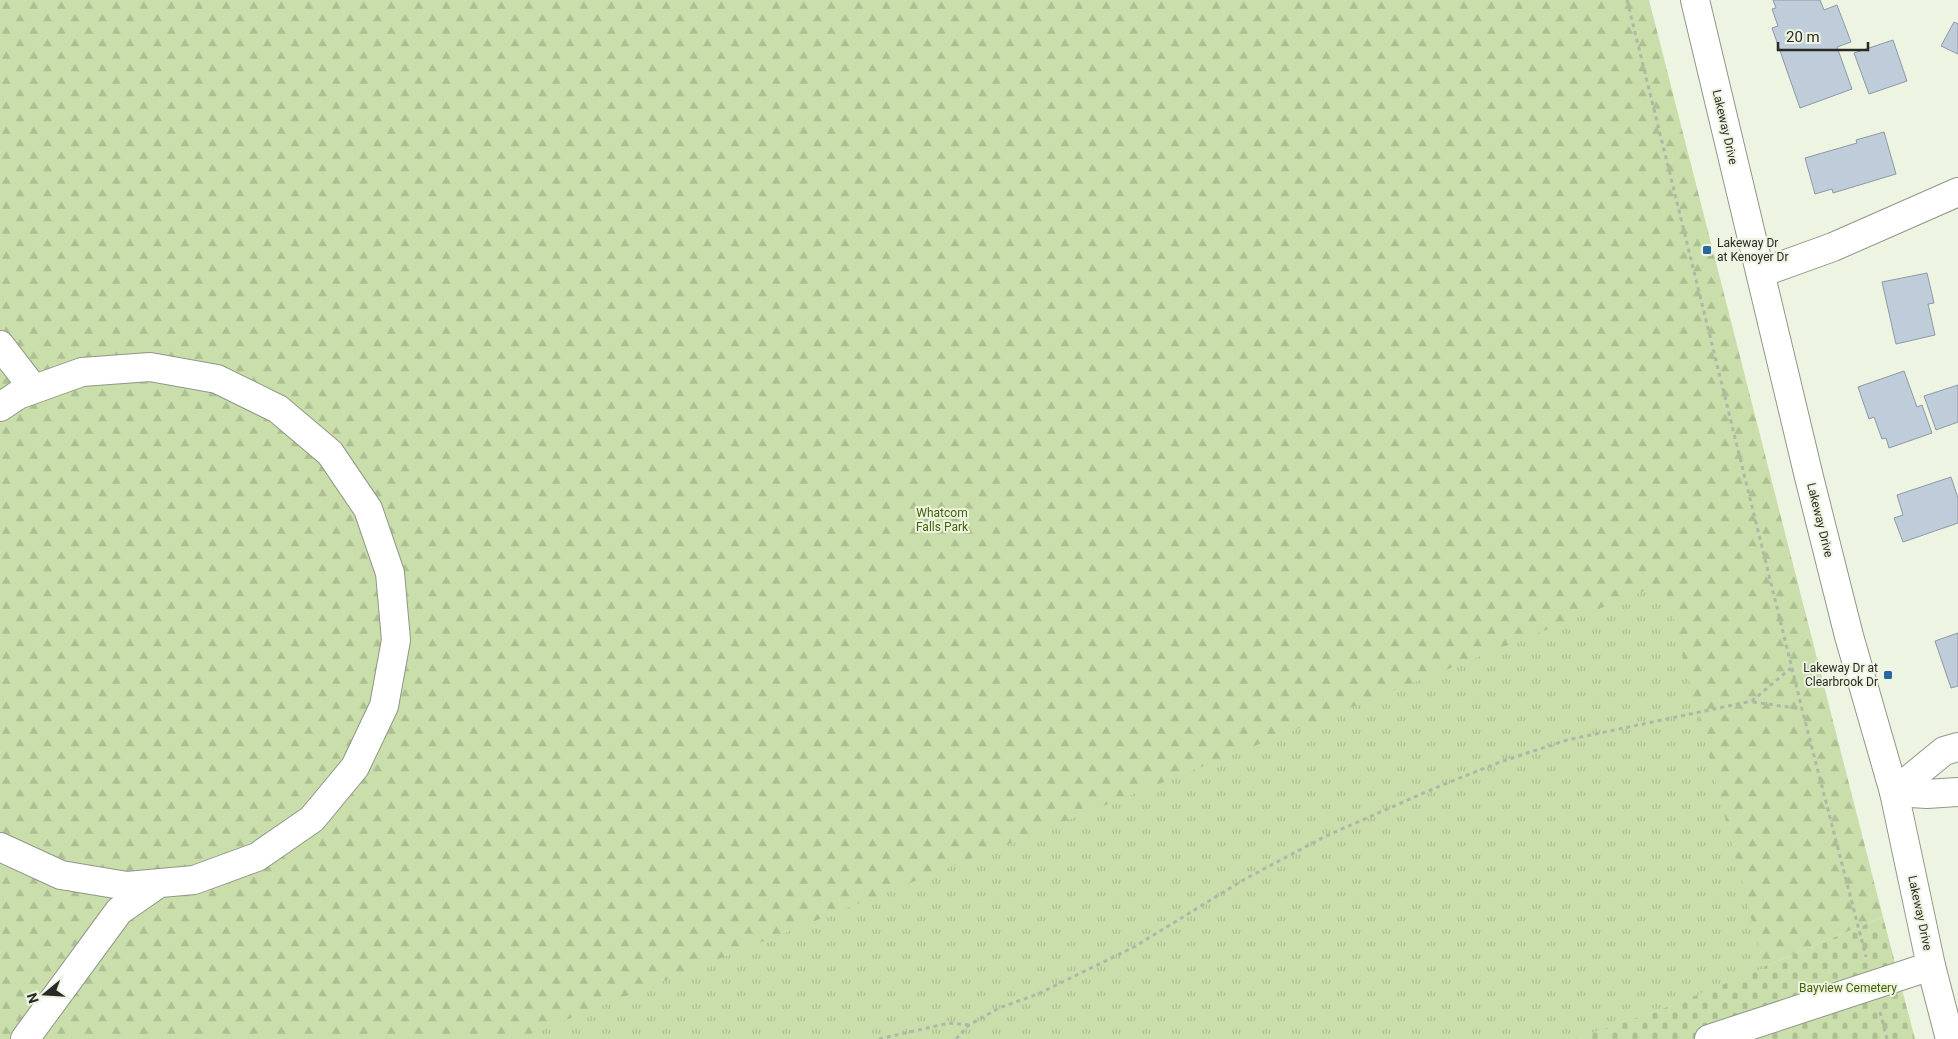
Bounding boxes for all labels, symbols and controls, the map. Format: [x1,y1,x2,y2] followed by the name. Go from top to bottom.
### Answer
[1778,20,1868,52] scale bar
[1786,28,1820,46] text: 20 m
[1710,88,1740,166] street label: Lakeway Drive
[1717,236,1789,264] place label: Lakeway Dr at Kenoyer Dr
[1701,244,1713,256] marker: Lakeway Dr at Kenoyer Dr
[1804,481,1836,559] street label: Lakeway Drive
[916,506,969,534] park label: Whatcom Falls Park
[1803,661,1878,689] place label: Lakeway Dr at Clearbrook Dr
[1882,669,1894,681] marker: Lakeway Dr at Clearbrook Dr
[1905,874,1935,952] street label: Lakeway Drive
[20,969,70,1019] north arrow
[1799,981,1897,995] park label: Bayview Cemetery
[23,991,42,1005] text: N

